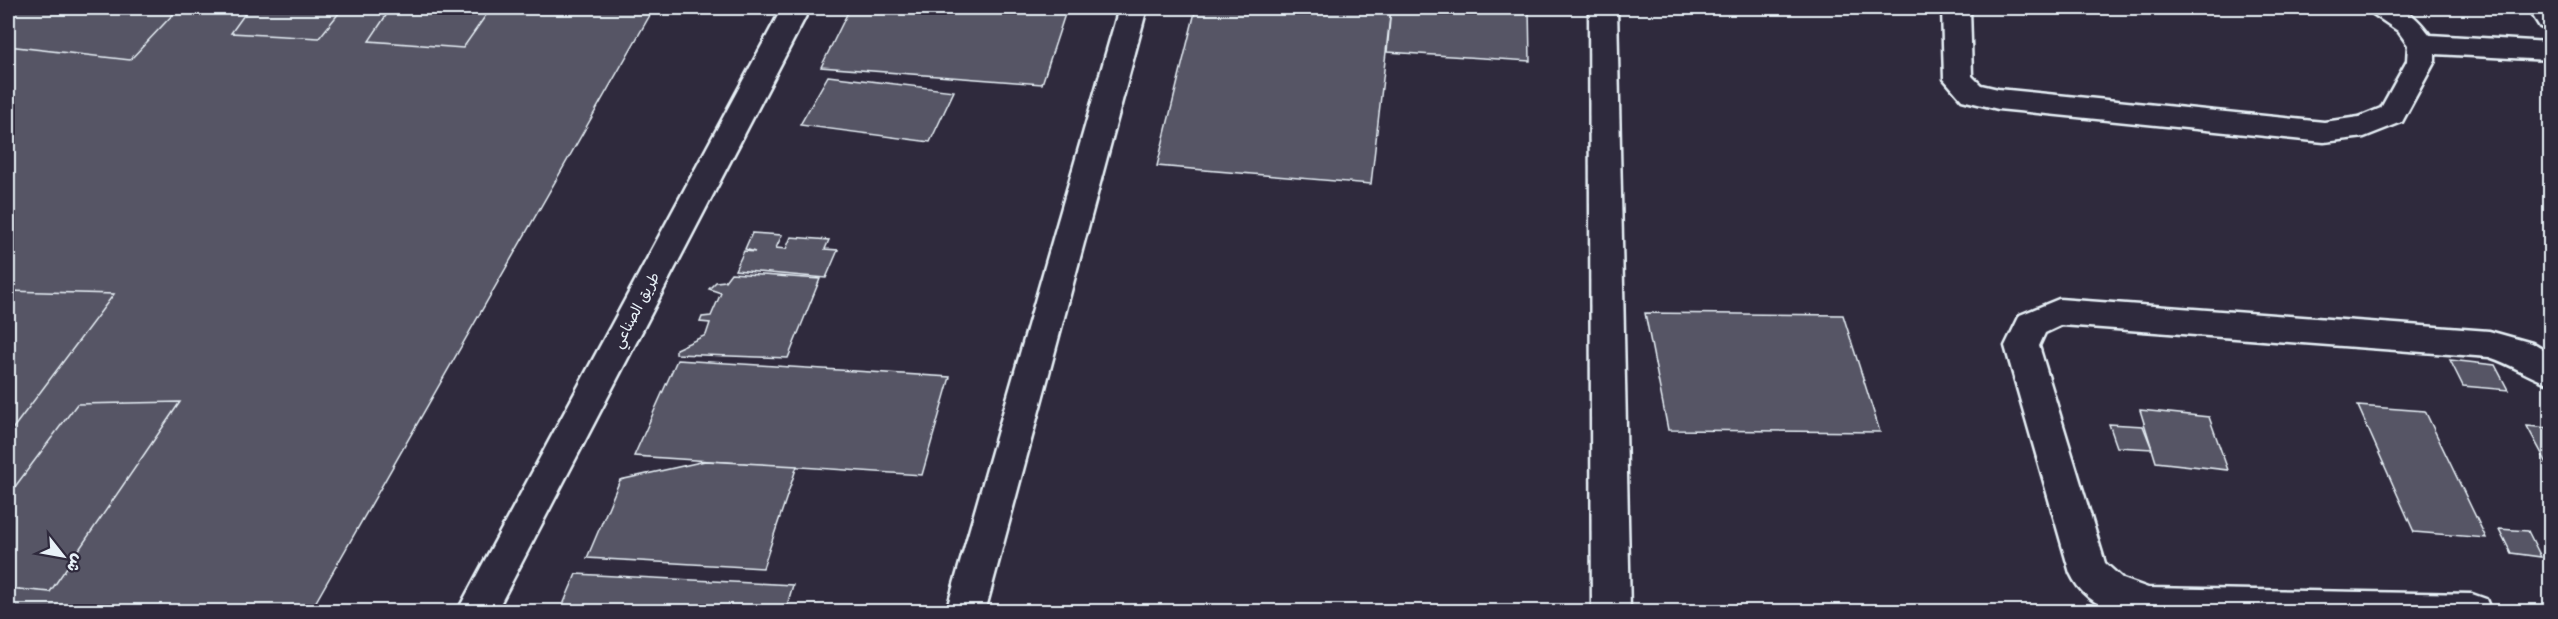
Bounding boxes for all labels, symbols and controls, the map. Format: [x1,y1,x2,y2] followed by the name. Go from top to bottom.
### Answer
[608,269,667,353] street label: طريق الصناعي
[33,526,93,586] north arrow
[62,551,87,575] text: ش

